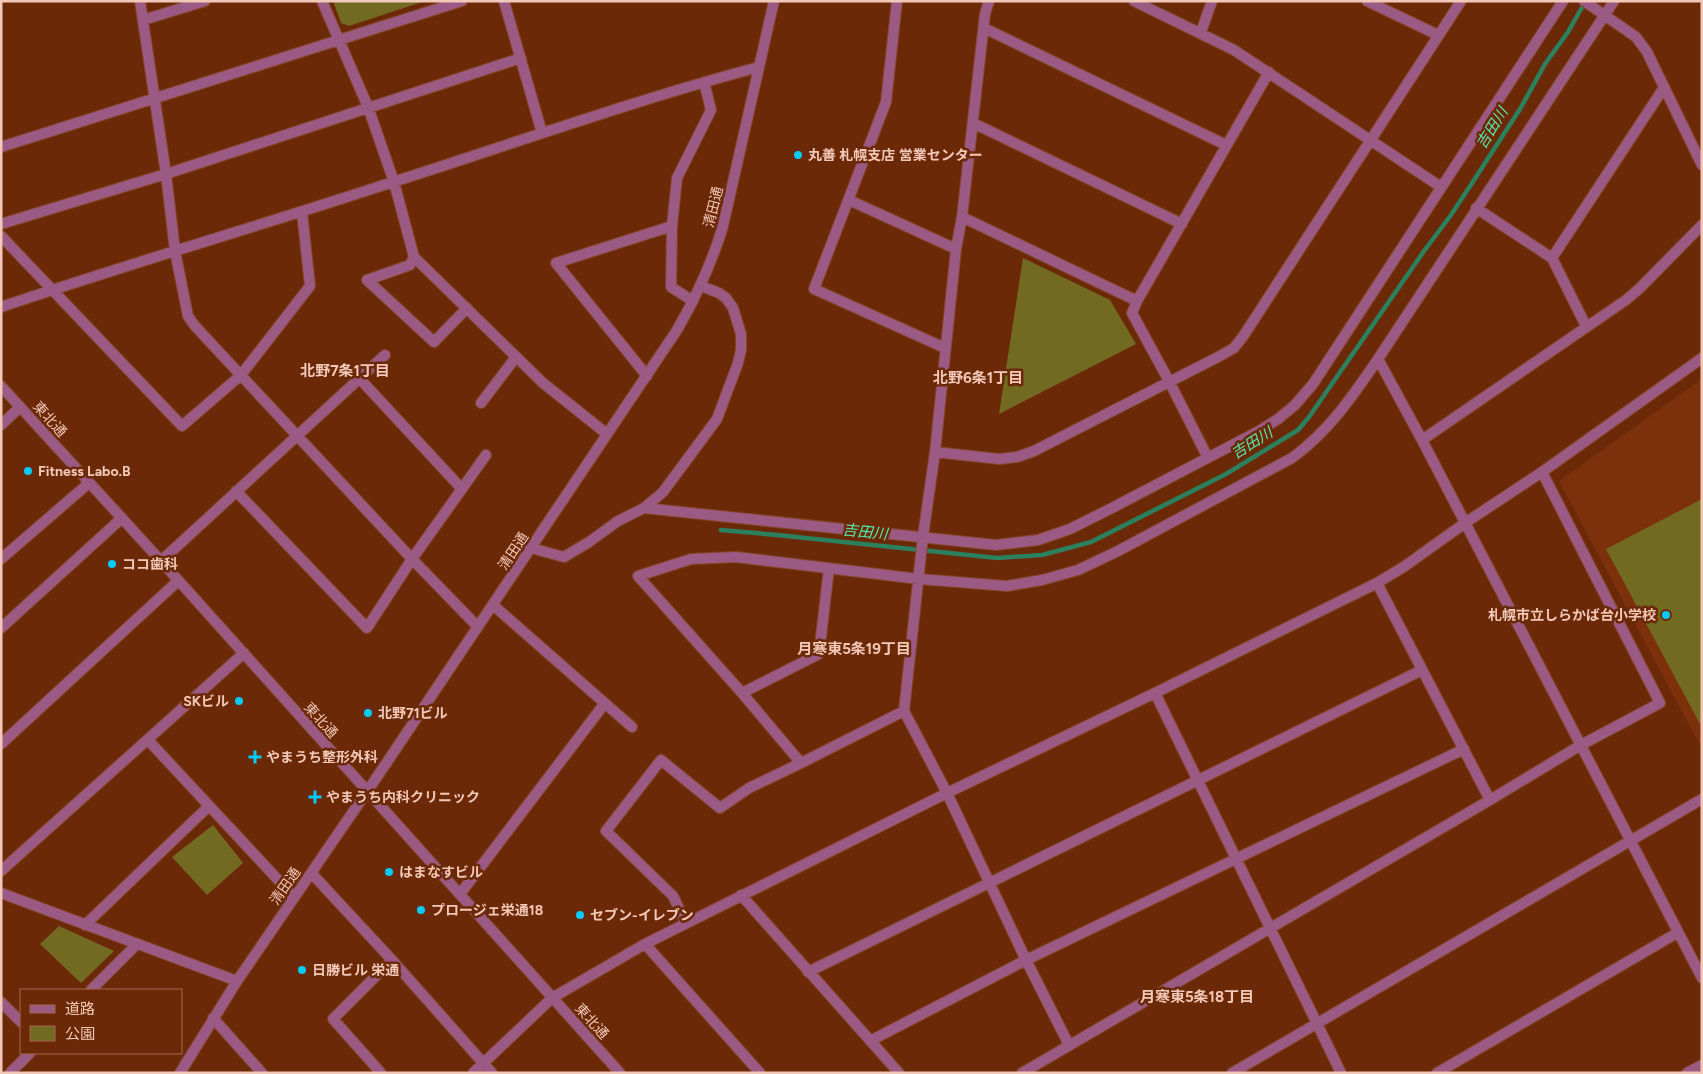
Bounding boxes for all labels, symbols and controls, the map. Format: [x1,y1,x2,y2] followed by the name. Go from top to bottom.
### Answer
[1472,102,1513,152] water label: 吉田川
[808,147,983,164] place label: 丸善 札幌支店 営業センター
[792,149,804,161] marker: 丸善 札幌支店 営業センター
[700,185,727,230] street label: 清田通
[300,362,390,380] district label: 北野7条1丁目
[933,369,1023,387] district label: 北野6条1丁目
[29,398,70,441] street label: 東北通
[1228,422,1278,463] water label: 吉田川
[38,463,131,480] place label: Fitness Labo.B
[22,465,34,477] marker: Fitness Labo.B
[842,521,890,544] water label: 吉田川
[495,529,532,573] street label: 清田通
[122,556,178,573] place label: ココ歯科
[106,558,118,570] marker: ココ歯科
[1488,607,1656,624] place label: 札幌市立しらかば台小学校
[1660,609,1672,621] marker: 札幌市立しらかば台小学校
[797,640,911,658] district label: 月寒東5条19丁目
[183,693,229,710] place label: SKビル
[233,695,245,707] marker: SKビル
[300,699,341,742] street label: 東北通
[378,705,448,722] place label: 北野71ビル
[362,707,374,719] marker: 北野71ビル
[266,749,378,766] place label: やまうち整形外科
[248,750,262,764] marker: やまうち整形外科
[326,789,480,806] place label: やまうち内科クリニック
[308,790,322,804] marker: やまうち内科クリニック
[266,864,304,908] street label: 清田通
[399,864,483,881] place label: はまなすビル
[383,866,395,878] marker: はまなすビル
[431,902,543,919] place label: プロージェ栄通18
[415,904,427,916] marker: プロージェ栄通18
[590,907,694,924] place label: セブン-イレブン
[574,909,586,921] marker: セブン-イレブン
[312,962,399,979] place label: 日勝ビル 栄通
[296,964,308,976] marker: 日勝ビル 栄通
[1140,988,1254,1006] district label: 月寒東5条18丁目
[20,989,182,1054] legend
[65,1000,95,1018] text: 道路
[571,1000,612,1043] street label: 東北通
[65,1025,95,1043] text: 公園

